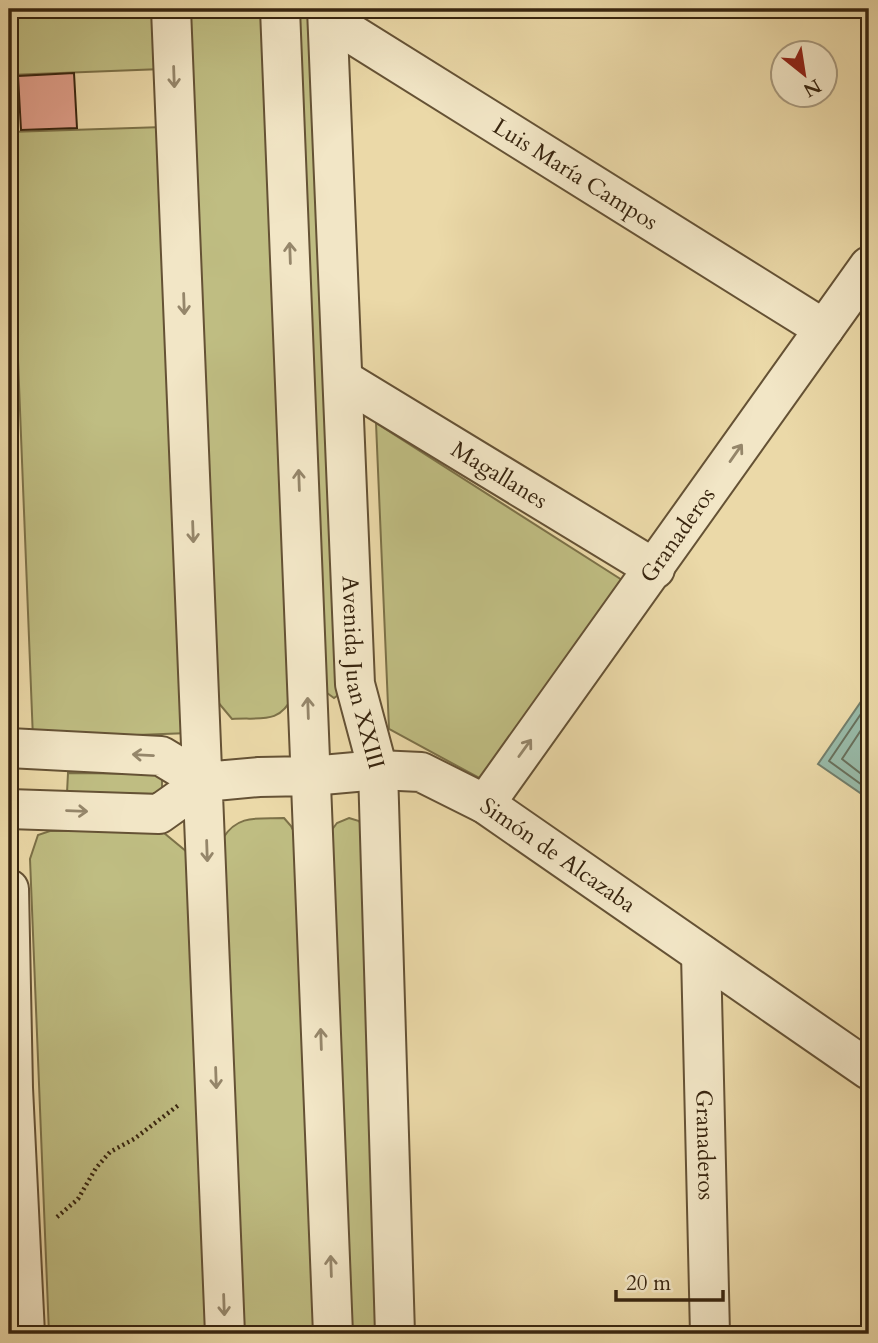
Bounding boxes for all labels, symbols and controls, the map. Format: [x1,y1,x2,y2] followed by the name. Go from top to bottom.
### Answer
[770,38,840,108] north arrow
[168,65,181,88] one-way arrow
[798,72,826,103] text: N
[487,111,664,237] street label: Luis María Campos
[283,242,296,265] one-way arrow
[177,292,190,315] one-way arrow
[446,433,553,516] street label: Magallanes
[729,444,744,463] one-way arrow
[292,469,305,492] one-way arrow
[632,480,722,589] street label: Granaderos
[187,520,200,543] one-way arrow
[335,575,393,772] street label: Avenida Juan XXIII
[301,696,314,719] one-way arrow
[518,739,532,758] one-way arrow
[132,749,155,762] one-way arrow
[474,790,642,920] street label: Simón de Alcazaba
[65,804,88,818] one-way arrow
[200,839,213,862] one-way arrow
[315,1028,328,1051] one-way arrow
[209,1066,222,1089] one-way arrow
[689,1089,722,1201] street label: Granaderos
[324,1255,337,1278] one-way arrow
[616,1259,722,1303] scale bar
[626,1269,671,1298] text: 20 m
[218,1294,231,1317] one-way arrow

